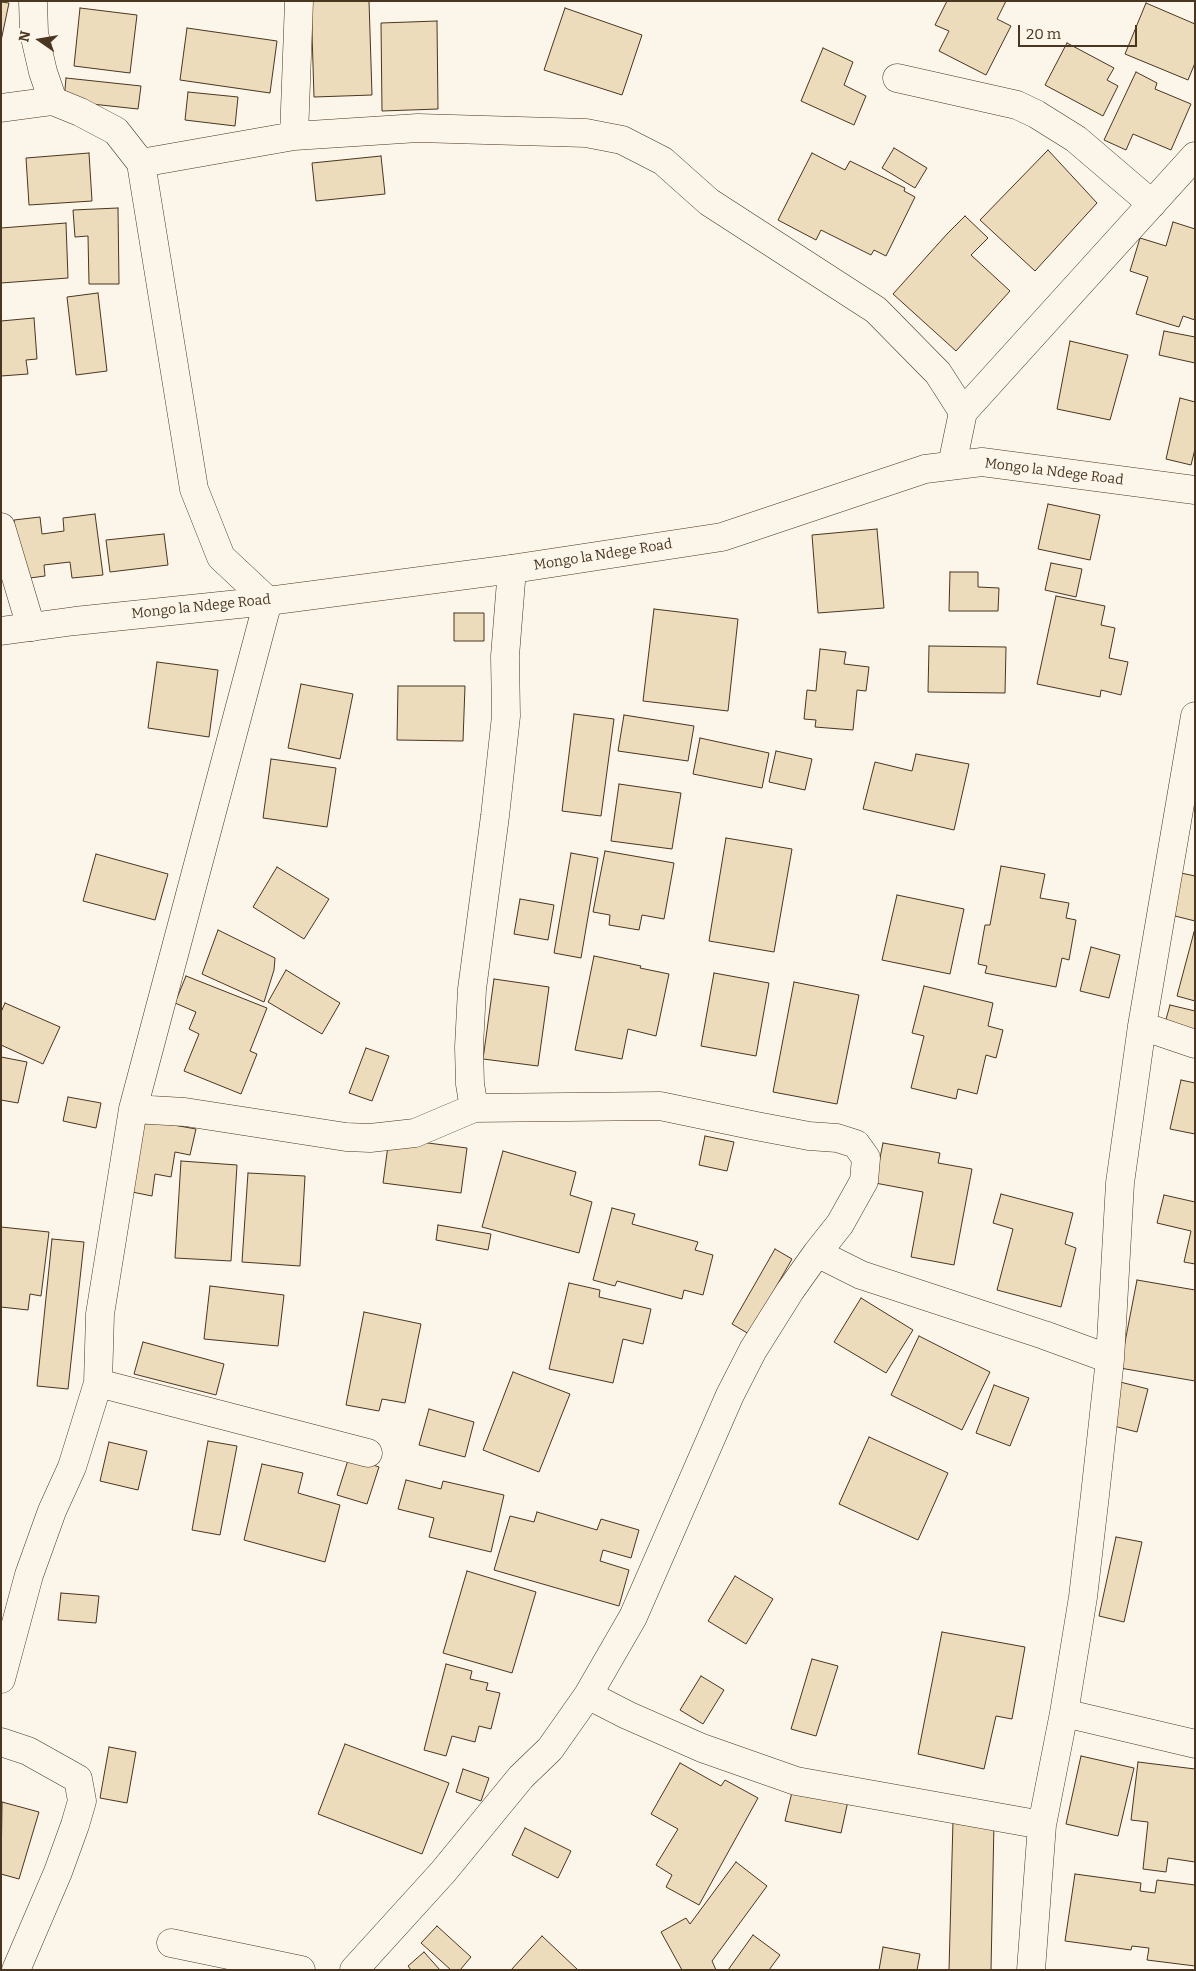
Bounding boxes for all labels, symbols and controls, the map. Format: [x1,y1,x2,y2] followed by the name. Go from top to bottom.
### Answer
[15,15,65,65] north arrow
[1021,15,1140,47] scale bar
[1026,25,1061,43] text: 20 m
[15,29,34,44] text: N
[984,455,1124,489] street label: Mongo la Ndege Road
[533,536,673,574] street label: Mongo la Ndege Road
[131,591,271,623] street label: Mongo la Ndege Road

